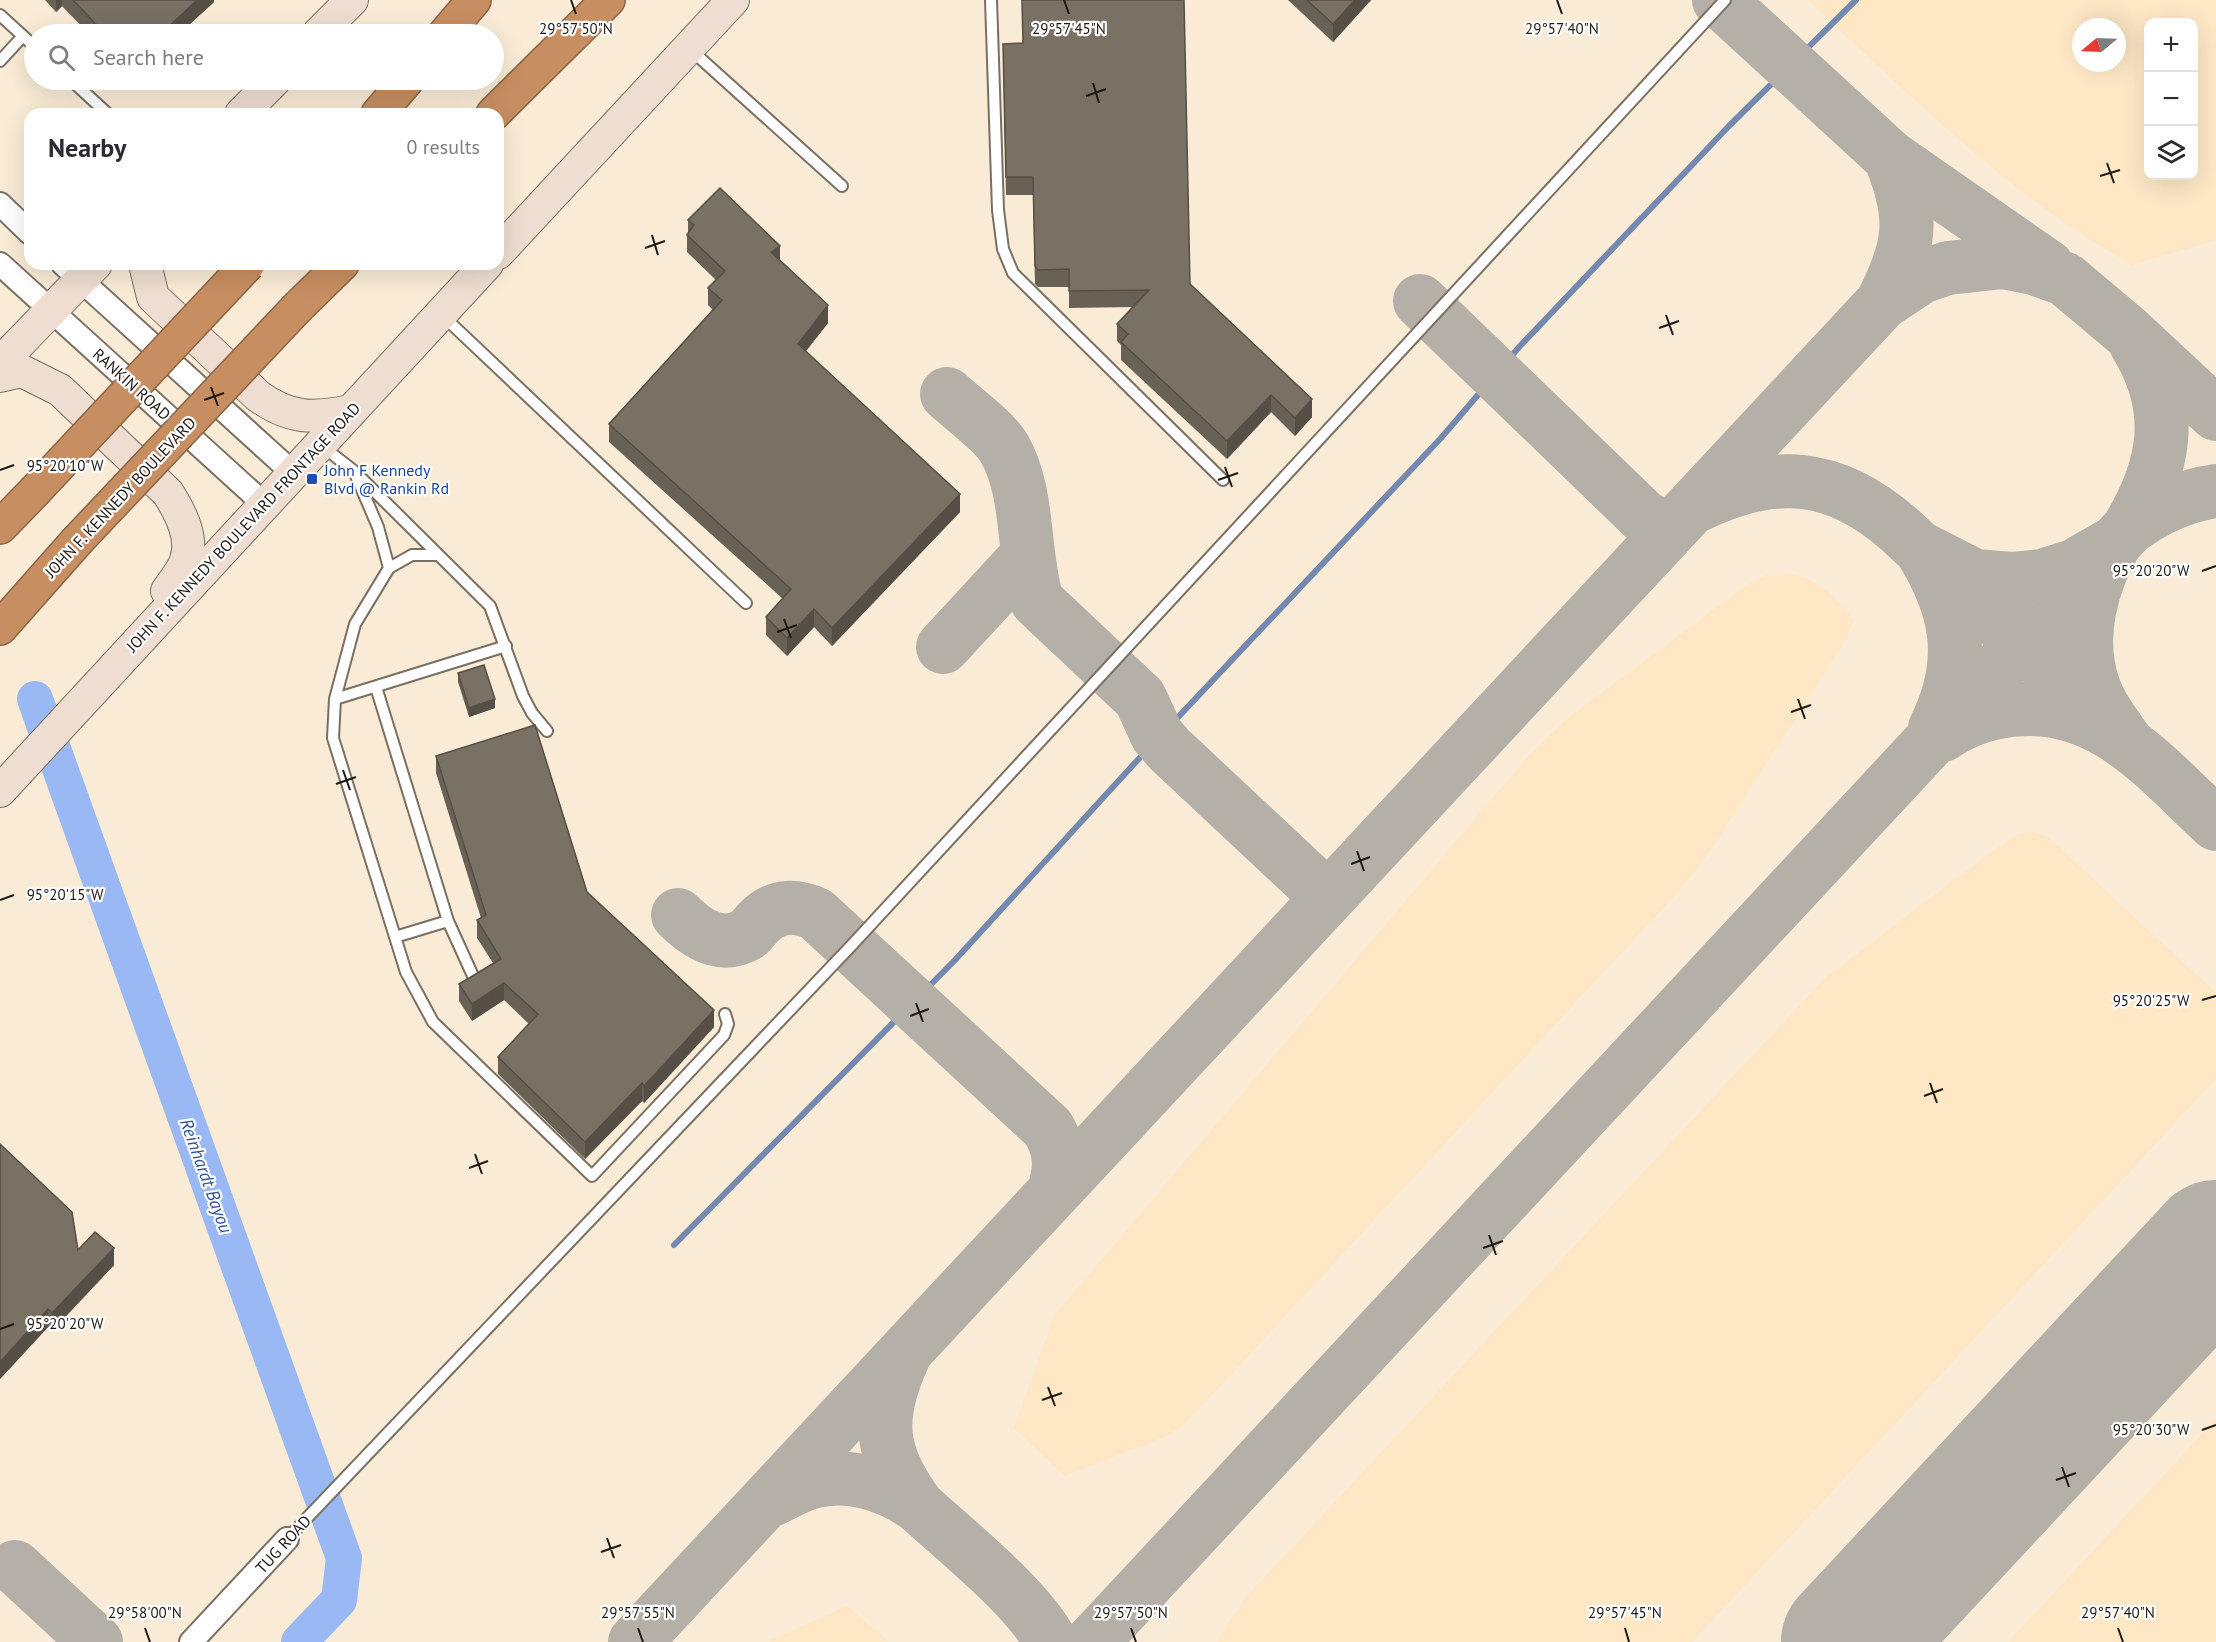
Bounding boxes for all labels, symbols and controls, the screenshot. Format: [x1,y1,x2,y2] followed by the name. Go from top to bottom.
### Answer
[2072,18,2126,72] north arrow
[2144,18,2198,180] map controls
[2144,18,2198,72] button: +
[539,19,613,38] text: 29°57'50"N
[1032,19,1106,38] text: 29°57'45"N
[1525,19,1599,38] text: 29°57'40"N
[24,24,504,90] search box
[45,41,78,74] icon: search
[93,43,204,71] text: Search here
[2144,72,2198,126] button: −
[2144,126,2198,180] button: layers
[48,131,126,164] text: Nearby
[407,134,480,160] text: 0 results
[89,344,175,424] street label: RANKIN ROAD
[121,398,364,657] street label: JOHN F. KENNEDY BOULEVARD FRONTAGE ROAD
[40,412,200,582] street label: JOHN F. KENNEDY BOULEVARD
[27,456,104,475] text: 95°20'10"W
[323,460,449,498] place label: John F Kennedy Blvd @ Rankin Rd
[305,472,319,486] marker: John F Kennedy Blvd @ Rankin Rd
[2113,561,2190,580] text: 95°20'20"W
[27,885,104,904] text: 95°20'15"W
[2113,991,2190,1010] text: 95°20'25"W
[175,1115,238,1236] water label: Reinhardt Bayou
[27,1314,104,1333] text: 95°20'20"W
[2113,1420,2190,1439] text: 95°20'30"W
[251,1511,315,1577] street label: TUG ROAD
[108,1603,182,1622] text: 29°58'00"N
[601,1603,675,1622] text: 29°57'55"N
[1094,1603,1168,1622] text: 29°57'50"N
[1588,1603,1662,1622] text: 29°57'45"N
[2081,1603,2155,1622] text: 29°57'40"N

